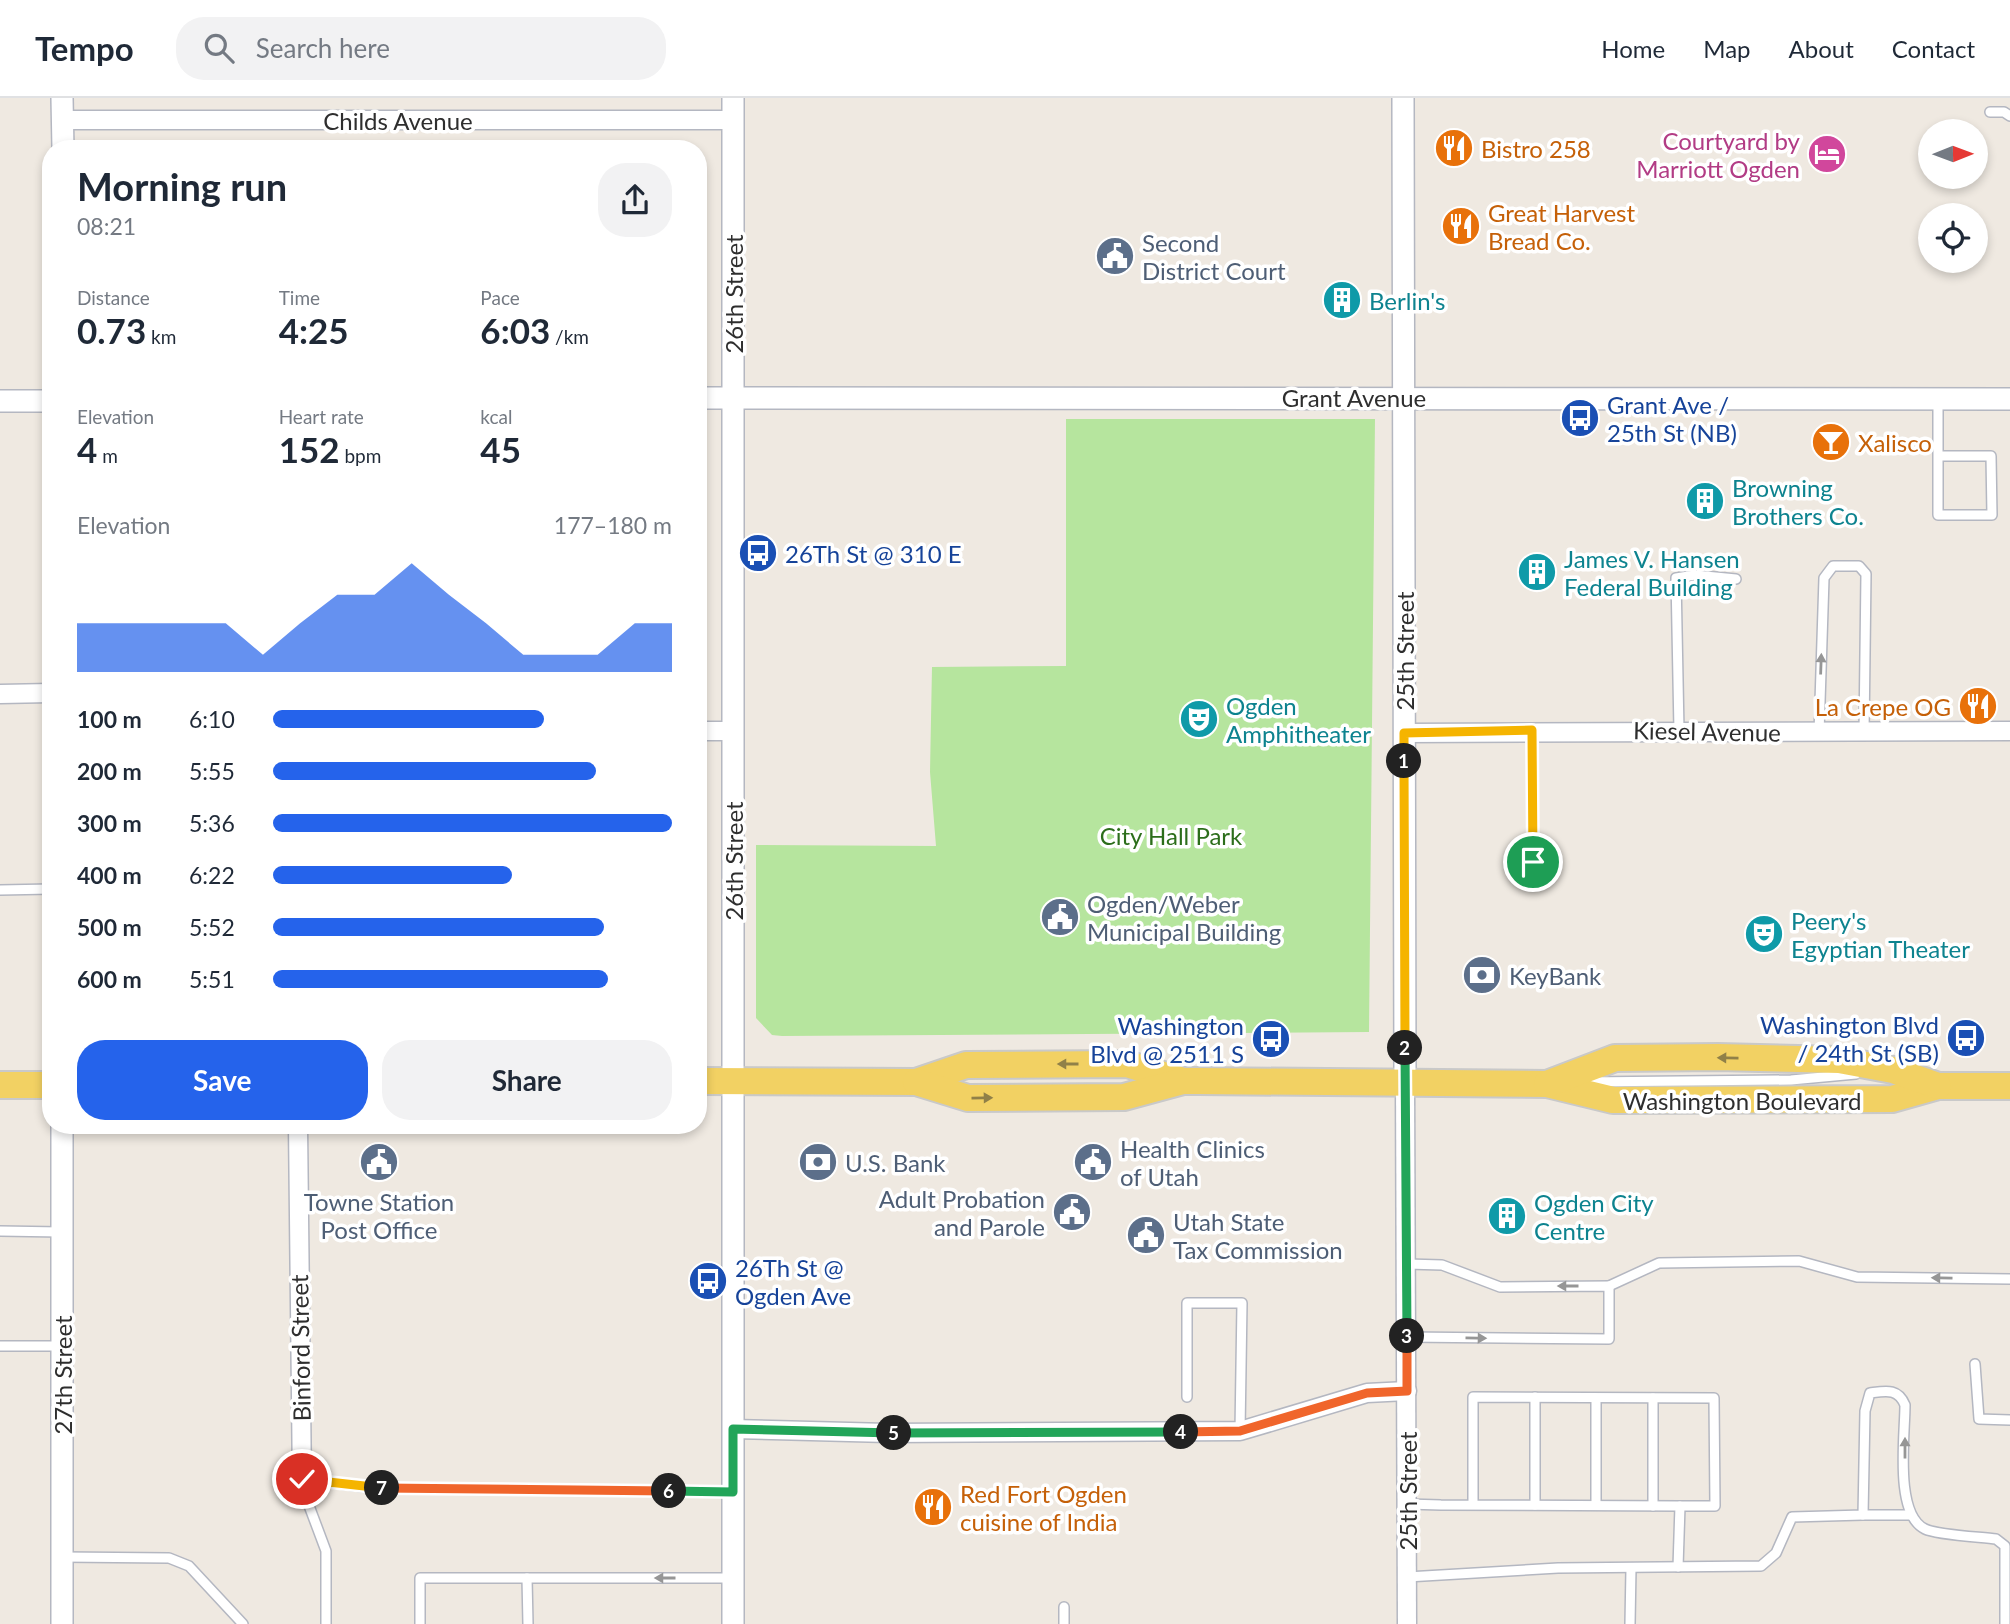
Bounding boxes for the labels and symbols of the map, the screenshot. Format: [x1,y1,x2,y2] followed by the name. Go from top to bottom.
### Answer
[323,106,473,135] street label: Childs Avenue
[1918,119,1988,189] north arrow
[1636,126,1801,183] place label: Courtyard by Marriott Ogden
[1433,127,1475,169] restaurant icon: Bistro 258
[1806,133,1848,175] hotel icon: Courtyard by Marriott Ogden
[1481,134,1591,163] place label: Bistro 258
[1488,198,1636,255] place label: Great Harvest Bread Co.
[1440,205,1482,247] restaurant icon: Great Harvest Bread Co.
[1142,228,1286,285] place label: Second District Court
[719,234,748,354] street label: 26th Street
[1094,235,1136,277] public building icon: Second District Court
[1321,279,1363,321] building icon: Berlin's
[1369,286,1445,315] place label: Berlin's
[1282,383,1426,412] street label: Grant Avenue
[1607,390,1737,447] place label: Grant Ave / 25th St (NB)
[1559,397,1601,439] bus stop icon: Grant Ave / 25th St (NB)
[1810,421,1852,463] bar icon: Xalisco
[1858,428,1932,457] place label: Xalisco
[1732,473,1864,530] place label: Browning Brothers Co.
[1684,480,1726,522] building icon: Browning Brothers Co.
[737,532,779,574] bus stop icon: 26Th St @ 310 E
[785,539,962,568] place label: 26Th St @ 310 E
[1564,544,1740,601] place label: James V. Hansen Federal Building
[1516,551,1558,593] building icon: James V. Hansen Federal Building
[1390,591,1419,711] street label: 25th Street
[1815,653,1826,675] one-way arrow
[1957,685,1999,727] restaurant icon: La Crepe OG
[1226,691,1371,748] place label: Ogden Amphitheater
[1815,692,1951,721] place label: La Crepe OG
[1178,698,1220,740] theatre icon: Ogden Amphitheater
[1633,715,1781,747] street label: Kiesel Avenue
[1386,744,1422,778] pin: 1
[719,801,748,921] street label: 26th Street
[1100,821,1243,850] park label: City Hall Park
[1503,832,1563,892] pin
[1087,889,1281,946] place label: Ogden/Weber Municipal Building
[1039,896,1081,938] public building icon: Ogden/Weber Municipal Building
[1791,906,1970,963] place label: Peery's Egyptian Theater
[1743,913,1785,955] theatre icon: Peery's Egyptian Theater
[1461,954,1503,996] bank icon: KeyBank
[1509,961,1602,990] place label: KeyBank
[1760,1010,1939,1067] place label: Washington Blvd / 24th St (SB)
[1090,1011,1244,1068] place label: Washington Blvd @ 2511 S
[1945,1017,1987,1059] bus stop icon: Washington Blvd / 24th St (SB)
[1250,1018,1292,1060] bus stop icon: Washington Blvd @ 2511 S
[1388,1030,1422,1066] pin: 2
[1716,1052,1738,1063] one-way arrow
[1057,1058,1079,1070] one-way arrow
[1623,1086,1861,1115] street label: Washington Boulevard
[971,1092,993,1104] one-way arrow
[1120,1134,1265,1191] place label: Health Clinics of Utah
[358,1141,400,1183] public building icon: Towne Station Post Office
[797,1141,839,1183] bank icon: U.S. Bank
[1072,1141,1114,1183] public building icon: Health Clinics of Utah
[845,1148,946,1177] place label: U.S. Bank
[879,1184,1045,1241] place label: Adult Probation and Parole
[304,1187,454,1244] place label: Towne Station Post Office
[1534,1188,1654,1245] place label: Ogden City Centre
[1051,1191,1093,1233] public building icon: Adult Probation and Parole
[1486,1195,1528,1237] building icon: Ogden City Centre
[1173,1207,1343,1264] place label: Utah State Tax Commission
[1125,1214,1167,1256] public building icon: Utah State Tax Commission
[735,1253,851,1310] place label: 26Th St @ Ogden Ave
[687,1260,729,1302] bus stop icon: 26Th St @ Ogden Ave
[1931,1272,1953,1284] one-way arrow
[284,1274,316,1422] street label: Binford Street
[1557,1280,1579,1292] one-way arrow
[48,1315,77,1435] street label: 27th Street
[1390,1318,1424,1354] pin: 3
[1465,1332,1487,1344] one-way arrow
[1164,1414,1198,1450] pin: 4
[876,1416,912,1450] pin: 5
[1393,1431,1422,1551] street label: 25th Street
[1899,1437,1911,1459] one-way arrow
[272,1449,332,1509] pin
[364,1470,400,1506] pin: 7
[652,1474,686,1508] pin: 6
[960,1479,1127,1536] place label: Red Fort Ogden cuisine of India
[912,1486,954,1528] restaurant icon: Red Fort Ogden cuisine of India
[653,1572,675,1584] one-way arrow

